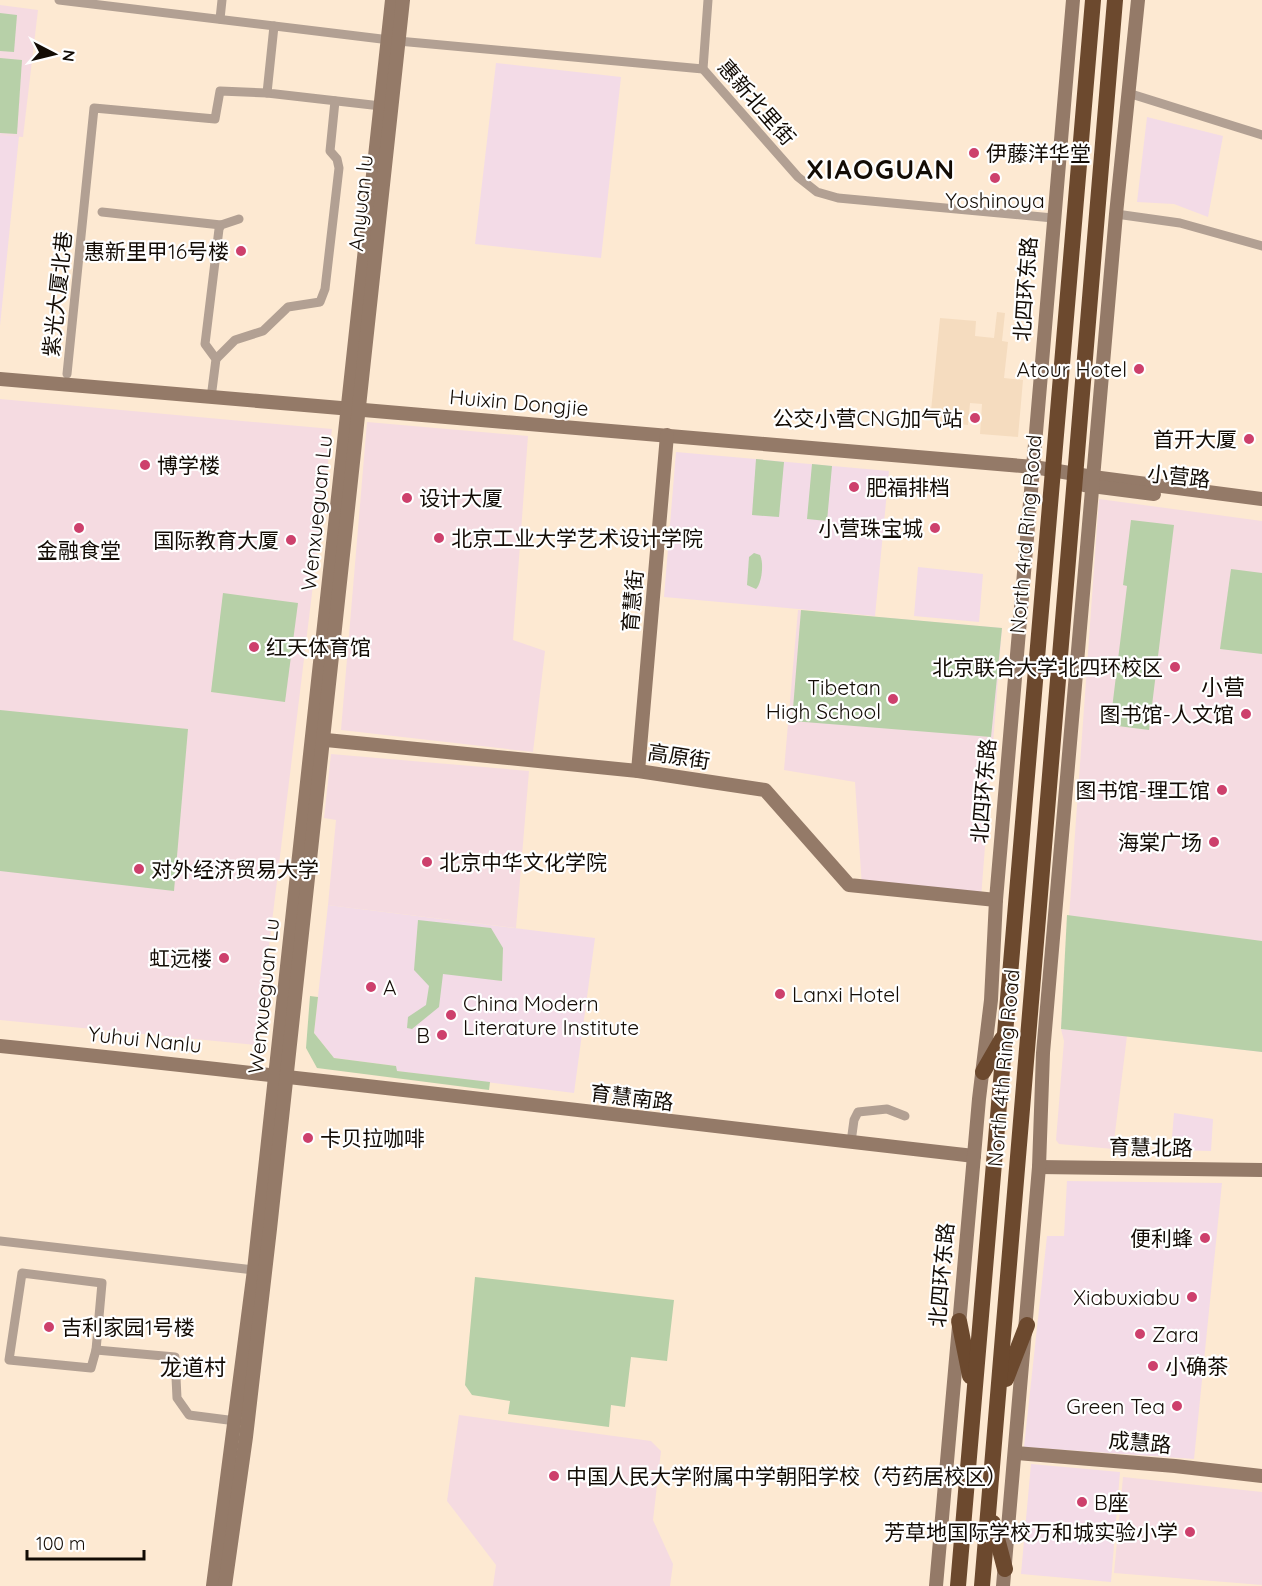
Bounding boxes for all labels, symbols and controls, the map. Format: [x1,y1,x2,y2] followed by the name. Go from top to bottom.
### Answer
[24,24,84,84] north arrow
[58,49,80,63] text: N
[713,54,801,150] street label: 惠新北里街
[986,140,1091,166] place label: 伊藤洋华堂
[967,146,981,160] marker: 伊藤洋华堂
[806,152,956,186] district label: XIAOGUAN
[342,154,378,252] street label: Anyuan lu
[988,171,1002,185] marker: Yoshinoya
[945,187,1045,213] place label: Yoshinoya
[37,230,77,358] street label: 紫光大厦北巷
[1008,236,1042,342] street label: 北四环东路
[84,238,229,264] place label: 惠新里甲16号楼
[234,244,248,258] marker: 惠新里甲16号楼
[1017,356,1127,382] place label: Atour Hotel
[1132,362,1146,376] marker: Atour Hotel
[448,383,590,421] street label: Huixin Dongjie
[772,405,963,431] place label: 公交小营CNG加气站
[968,411,982,425] marker: 公交小营CNG加气站
[1153,426,1237,452] place label: 首开大厦
[1242,432,1256,446] marker: 首开大厦
[1003,433,1047,635] street label: North 4rd Ring Road
[295,434,337,592] street label: Wenxueguan Lu
[157,452,220,478] place label: 博学楼
[138,458,152,472] marker: 博学楼
[1146,460,1212,492] street label: 小营路
[866,474,950,500] place label: 肥福排档
[847,480,861,494] marker: 肥福排档
[419,485,503,511] place label: 设计大厦
[400,491,414,505] marker: 设计大厦
[818,515,923,541] place label: 小营珠宝城
[72,521,86,535] marker: 金融食堂
[928,521,942,535] marker: 小营珠宝城
[451,525,703,551] place label: 北京工业大学艺术设计学院
[153,527,279,553] place label: 国际教育大厦
[432,531,446,545] marker: 北京工业大学艺术设计学院
[284,533,298,547] marker: 国际教育大厦
[37,537,121,563] place label: 金融食堂
[616,568,648,634] street label: 育慧街
[266,634,371,660] place label: 红天体育馆
[247,640,261,654] marker: 红天体育馆
[932,654,1163,680] place label: 北京联合大学北四环校区
[1168,660,1182,674] marker: 北京联合大学北四环校区
[1201,673,1245,701] district label: 小营
[766,674,881,724] place label: Tibetan High School
[886,692,900,706] marker: Tibetan High School
[1100,701,1234,727] place label: 图书馆-人文馆
[1239,707,1253,721] marker: 图书馆-人文馆
[646,738,712,774] street label: 高原街
[965,738,1001,844] street label: 北四环东路
[1076,777,1210,803] place label: 图书馆-理工馆
[1215,783,1229,797] marker: 图书馆-理工馆
[1118,829,1202,855] place label: 海棠广场
[1207,835,1221,849] marker: 海棠广场
[439,849,607,875] place label: 北京中华文化学院
[420,855,434,869] marker: 北京中华文化学院
[151,856,319,882] place label: 对外经济贸易大学
[132,862,146,876] marker: 对外经济贸易大学
[242,917,284,1075] street label: Wenxueguan Lu
[149,945,212,971] place label: 虹远楼
[217,951,231,965] marker: 虹远楼
[981,968,1025,1168] street label: North 4th Ring Road
[383,974,397,1000] place label: A
[364,980,378,994] marker: A
[792,981,900,1007] place label: Lanxi Hotel
[773,987,787,1001] marker: Lanxi Hotel
[463,990,639,1040] place label: China Modern Literature Institute
[444,1008,458,1022] marker: China Modern Literature Institute
[87,1020,203,1058] street label: Yuhui Nanlu
[416,1022,430,1048] place label: B
[435,1028,449,1042] marker: B
[589,1079,675,1115] street label: 育慧南路
[320,1125,425,1151] place label: 卡贝拉咖啡
[301,1131,315,1145] marker: 卡贝拉咖啡
[1109,1133,1193,1161] street label: 育慧北路
[923,1222,959,1328] street label: 北四环东路
[1130,1225,1193,1251] place label: 便利蜂
[1198,1231,1212,1245] marker: 便利蜂
[1073,1284,1180,1310] place label: Xiabuxiabu
[1185,1290,1199,1304] marker: Xiabuxiabu
[61,1314,195,1340] place label: 吉利家园1号楼
[42,1320,56,1334] marker: 吉利家园1号楼
[1152,1321,1199,1347] place label: Zara
[1133,1327,1147,1341] marker: Zara
[160,1353,226,1381] district label: 龙道村
[1165,1353,1228,1379] place label: 小确茶
[1146,1359,1160,1373] marker: 小确茶
[1066,1393,1165,1419] place label: Green Tea
[1170,1399,1184,1413] marker: Green Tea
[1107,1426,1173,1458] street label: 成慧路
[566,1463,1007,1489] place label: 中国人民大学附属中学朝阳学校（芍药居校区）
[547,1469,561,1483] marker: 中国人民大学附属中学朝阳学校（芍药居校区）
[1094,1489,1129,1515] place label: B座
[1075,1495,1089,1509] marker: B座
[884,1519,1178,1545] place label: 芳草地国际学校万和城实验小学
[27,1523,144,1561] scale bar
[1183,1525,1197,1539] marker: 芳草地国际学校万和城实验小学
[36,1532,85,1555] text: 100 m

